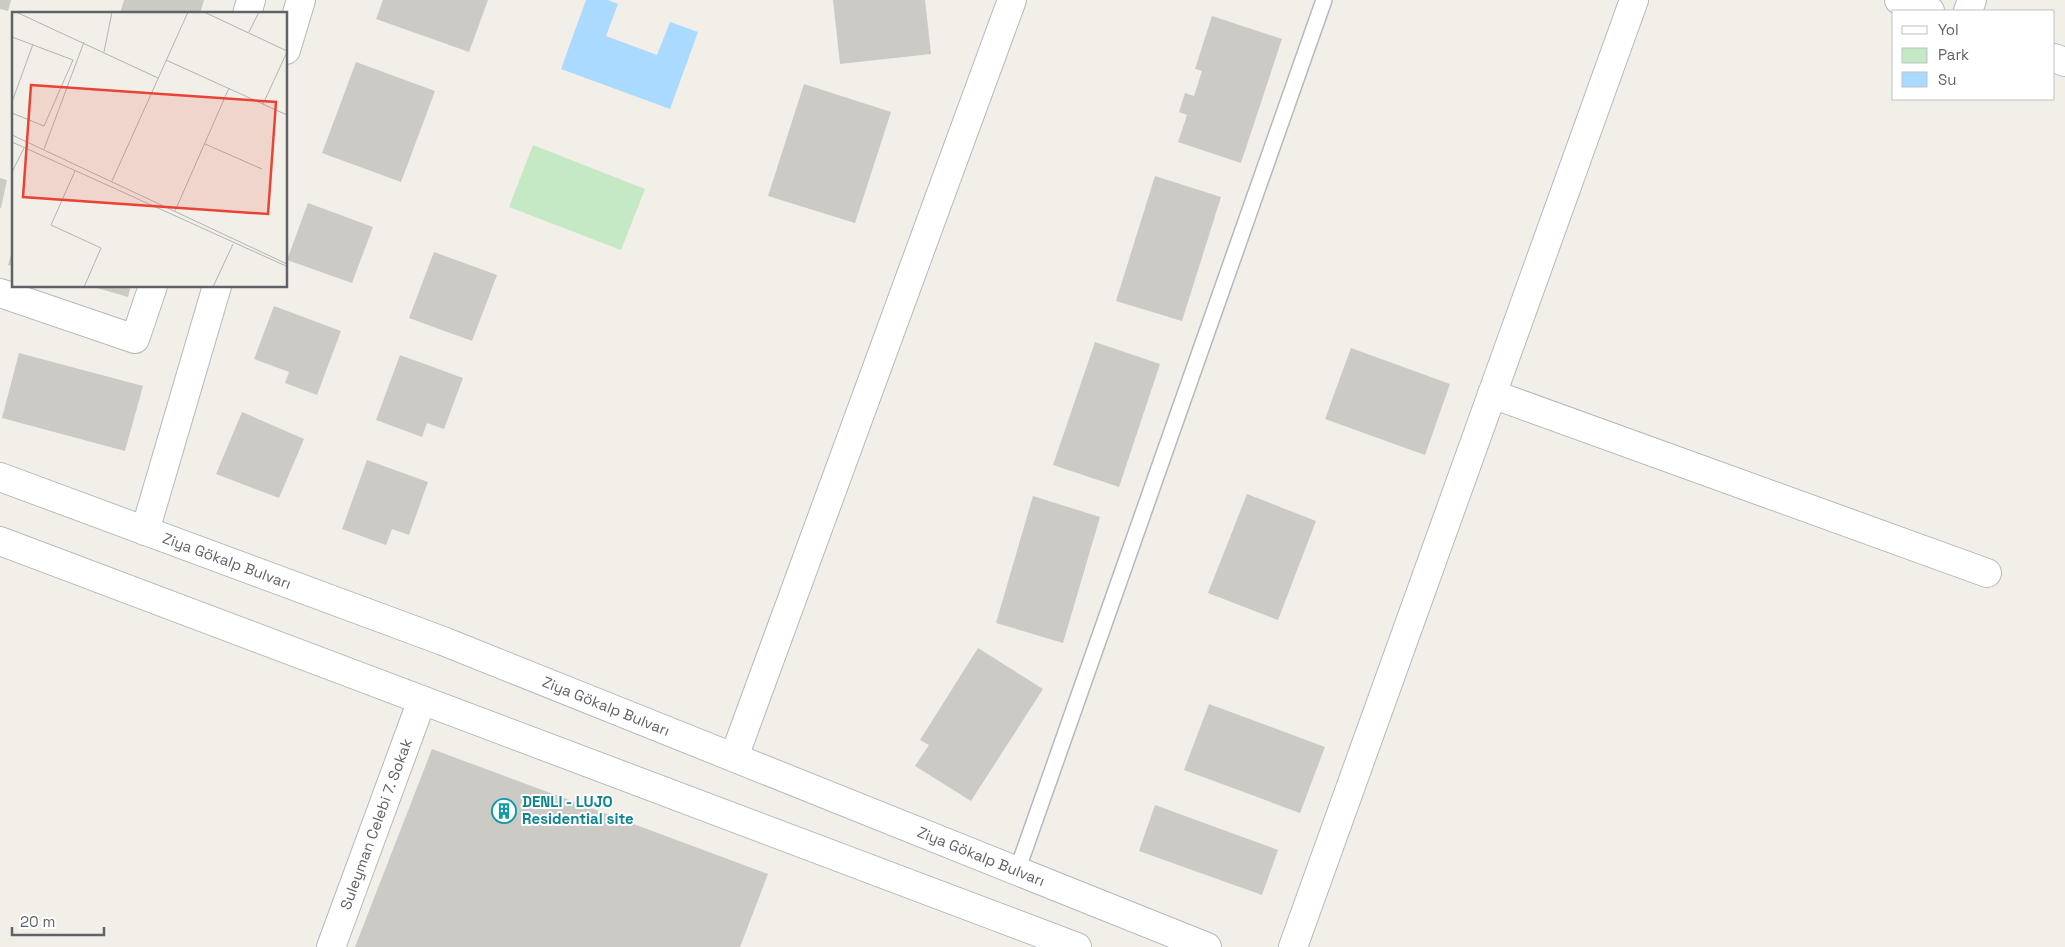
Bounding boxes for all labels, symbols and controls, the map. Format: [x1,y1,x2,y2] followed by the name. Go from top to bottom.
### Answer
[1892,10,2055,100] legend
[12,12,288,288] inset map
[1938,20,1959,39] text: Yol
[1938,45,1969,64] text: Park
[1938,70,1956,89] text: Su
[160,528,294,593] street label: Ziya Gökalp Bulvarı
[540,672,673,740] street label: Ziya Gökalp Bulvarı
[336,736,416,912] street label: Suleyman Celebi 7. Sokak
[522,792,634,828] place label: DENLI - LUJO Residential site
[491,798,517,824] building icon: DENLI - LUJO Residential site
[915,822,1048,890] street label: Ziya Gökalp Bulvarı
[12,904,105,936] scale bar
[20,912,55,931] text: 20 m

